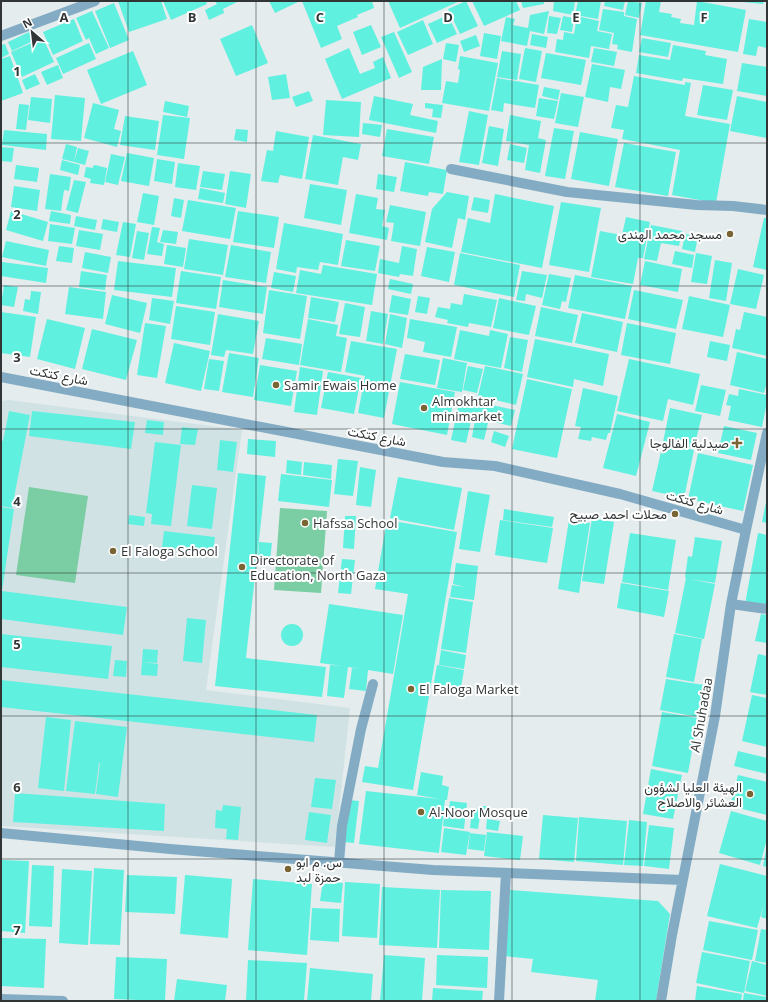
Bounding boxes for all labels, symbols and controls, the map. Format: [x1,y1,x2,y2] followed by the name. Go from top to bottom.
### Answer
[60,8,69,26] text: A
[188,8,197,26] text: B
[316,8,324,26] text: C
[443,8,453,26] text: D
[572,8,580,26] text: E
[700,8,708,26] text: F
[12,12,52,52] north arrow
[20,14,35,31] text: N
[13,62,21,80] text: 1
[13,205,21,223] text: 2
[618,225,722,243] place label: مسجد محمد الهندى
[725,229,735,239] marker: مسجد محمد الهندى
[13,348,21,366] text: 3
[28,361,90,390] street label: شارع كتكت
[284,376,396,394] place label: Samir Ewais Home
[271,380,281,390] marker: Samir Ewais Home
[432,392,502,425] place label: Almokhtar minimarket
[419,403,429,413] marker: Almokhtar minimarket
[346,422,408,451] street label: شارع كتكت
[650,434,729,452] place label: صيدلية الفالوجا
[732,438,742,448] marker: صيدلية الفالوجا
[664,485,726,520] street label: شارع كتكت
[13,492,21,510] text: 4
[569,505,667,524] place label: محلات احمد صبيح
[670,509,680,519] marker: محلات احمد صبيح
[313,514,397,532] place label: Hafssa School
[300,518,310,528] marker: Hafssa School
[121,542,218,560] place label: El Faloga School
[108,546,118,556] marker: El Faloga School
[250,551,386,584] place label: Directorate of Education, North Gaza
[237,562,247,572] marker: Directorate of Education, North Gaza
[13,635,21,653] text: 5
[686,676,716,754] street label: Al Shuhadaa
[419,680,519,698] place label: El Faloga Market
[406,684,416,694] marker: El Faloga Market
[13,778,21,796] text: 6
[644,778,742,812] place label: الهيئة العليا لشؤون العشائر والاصلاح
[745,789,755,799] marker: الهيئة العليا لشؤون العشائر والاصلاح
[429,803,528,821] place label: Al-Noor Mosque
[416,807,426,817] marker: Al-Noor Mosque
[296,853,342,886] place label: س. م ابو حمزة لبد
[283,864,293,874] marker: س. م ابو حمزة لبد
[13,921,21,939] text: 7

